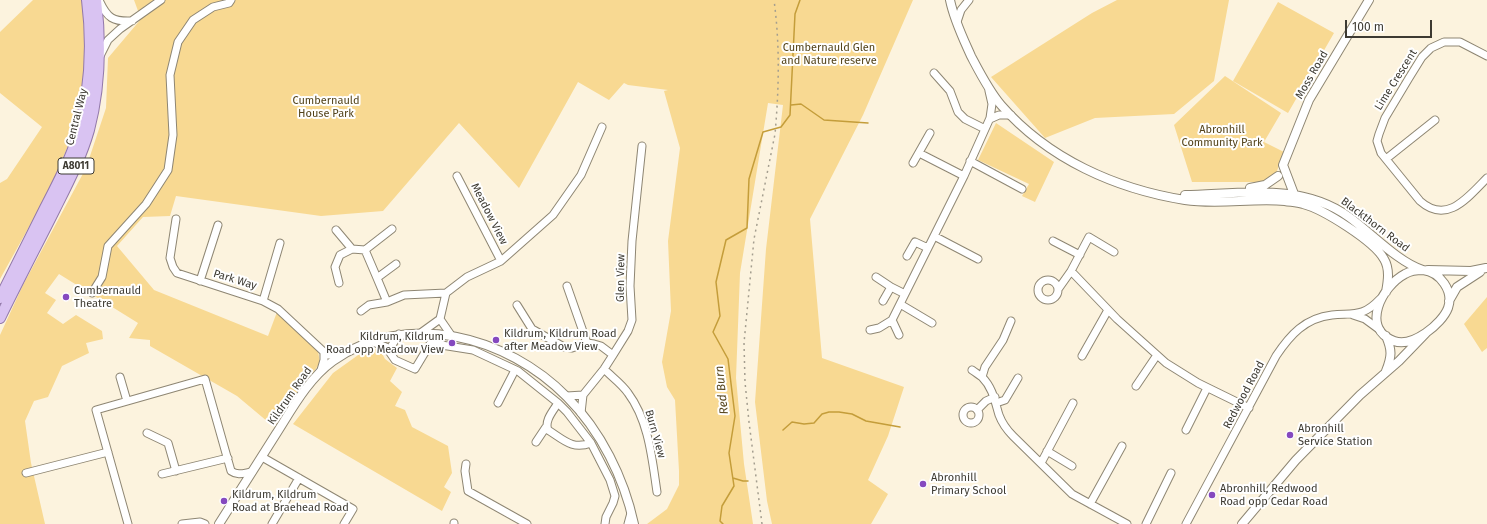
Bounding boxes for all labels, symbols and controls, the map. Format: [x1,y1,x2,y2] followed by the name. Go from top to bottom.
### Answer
[1347,12,1434,38] scale bar
[1352,20,1384,34] text: 100 m
[781,41,877,67] park label: Cumbernauld Glen and Nature reserve
[1372,47,1420,113] street label: Lime Crescent
[1293,49,1331,101] street label: Moss Road
[64,87,90,147] street label: Central Way
[292,94,360,120] park label: Cumbernauld House Park
[1181,123,1263,149] park label: Abronhill Community Park
[58,158,94,174] road number: A8011
[468,181,510,247] street label: Meadow View
[1338,195,1412,255] street label: Blackthorn Road
[614,254,628,302] street label: Glen View
[212,267,258,293] street label: Park Way
[74,284,141,310] place label: Cumbernauld Theatre
[61,292,71,302] marker: Cumbernauld Theatre
[504,327,617,353] place label: Kildrum, Kildrum Road after Meadow View
[326,330,444,356] place label: Kildrum, Kildrum Road opp Meadow View
[491,335,501,345] marker: Kildrum, Kildrum Road after Meadow View
[447,338,457,348] marker: Kildrum, Kildrum Road opp Meadow View
[1221,359,1267,431] street label: Redwood Road
[265,364,315,428] street label: Kildrum Road
[712,365,732,415] water label: Red Burn
[642,408,668,460] street label: Burn View
[1298,422,1373,448] place label: Abronhill Service Station
[1285,430,1295,440] marker: Abronhill Service Station
[931,471,1006,497] place label: Abronhill Primary School
[918,479,928,489] marker: Abronhill Primary School
[1220,482,1328,508] place label: Abronhill, Redwood Road opp Cedar Road
[232,488,349,514] place label: Kildrum, Kildrum Road at Braehead Road
[1207,490,1217,500] marker: Abronhill, Redwood Road opp Cedar Road
[219,496,229,506] marker: Kildrum, Kildrum Road at Braehead Road

